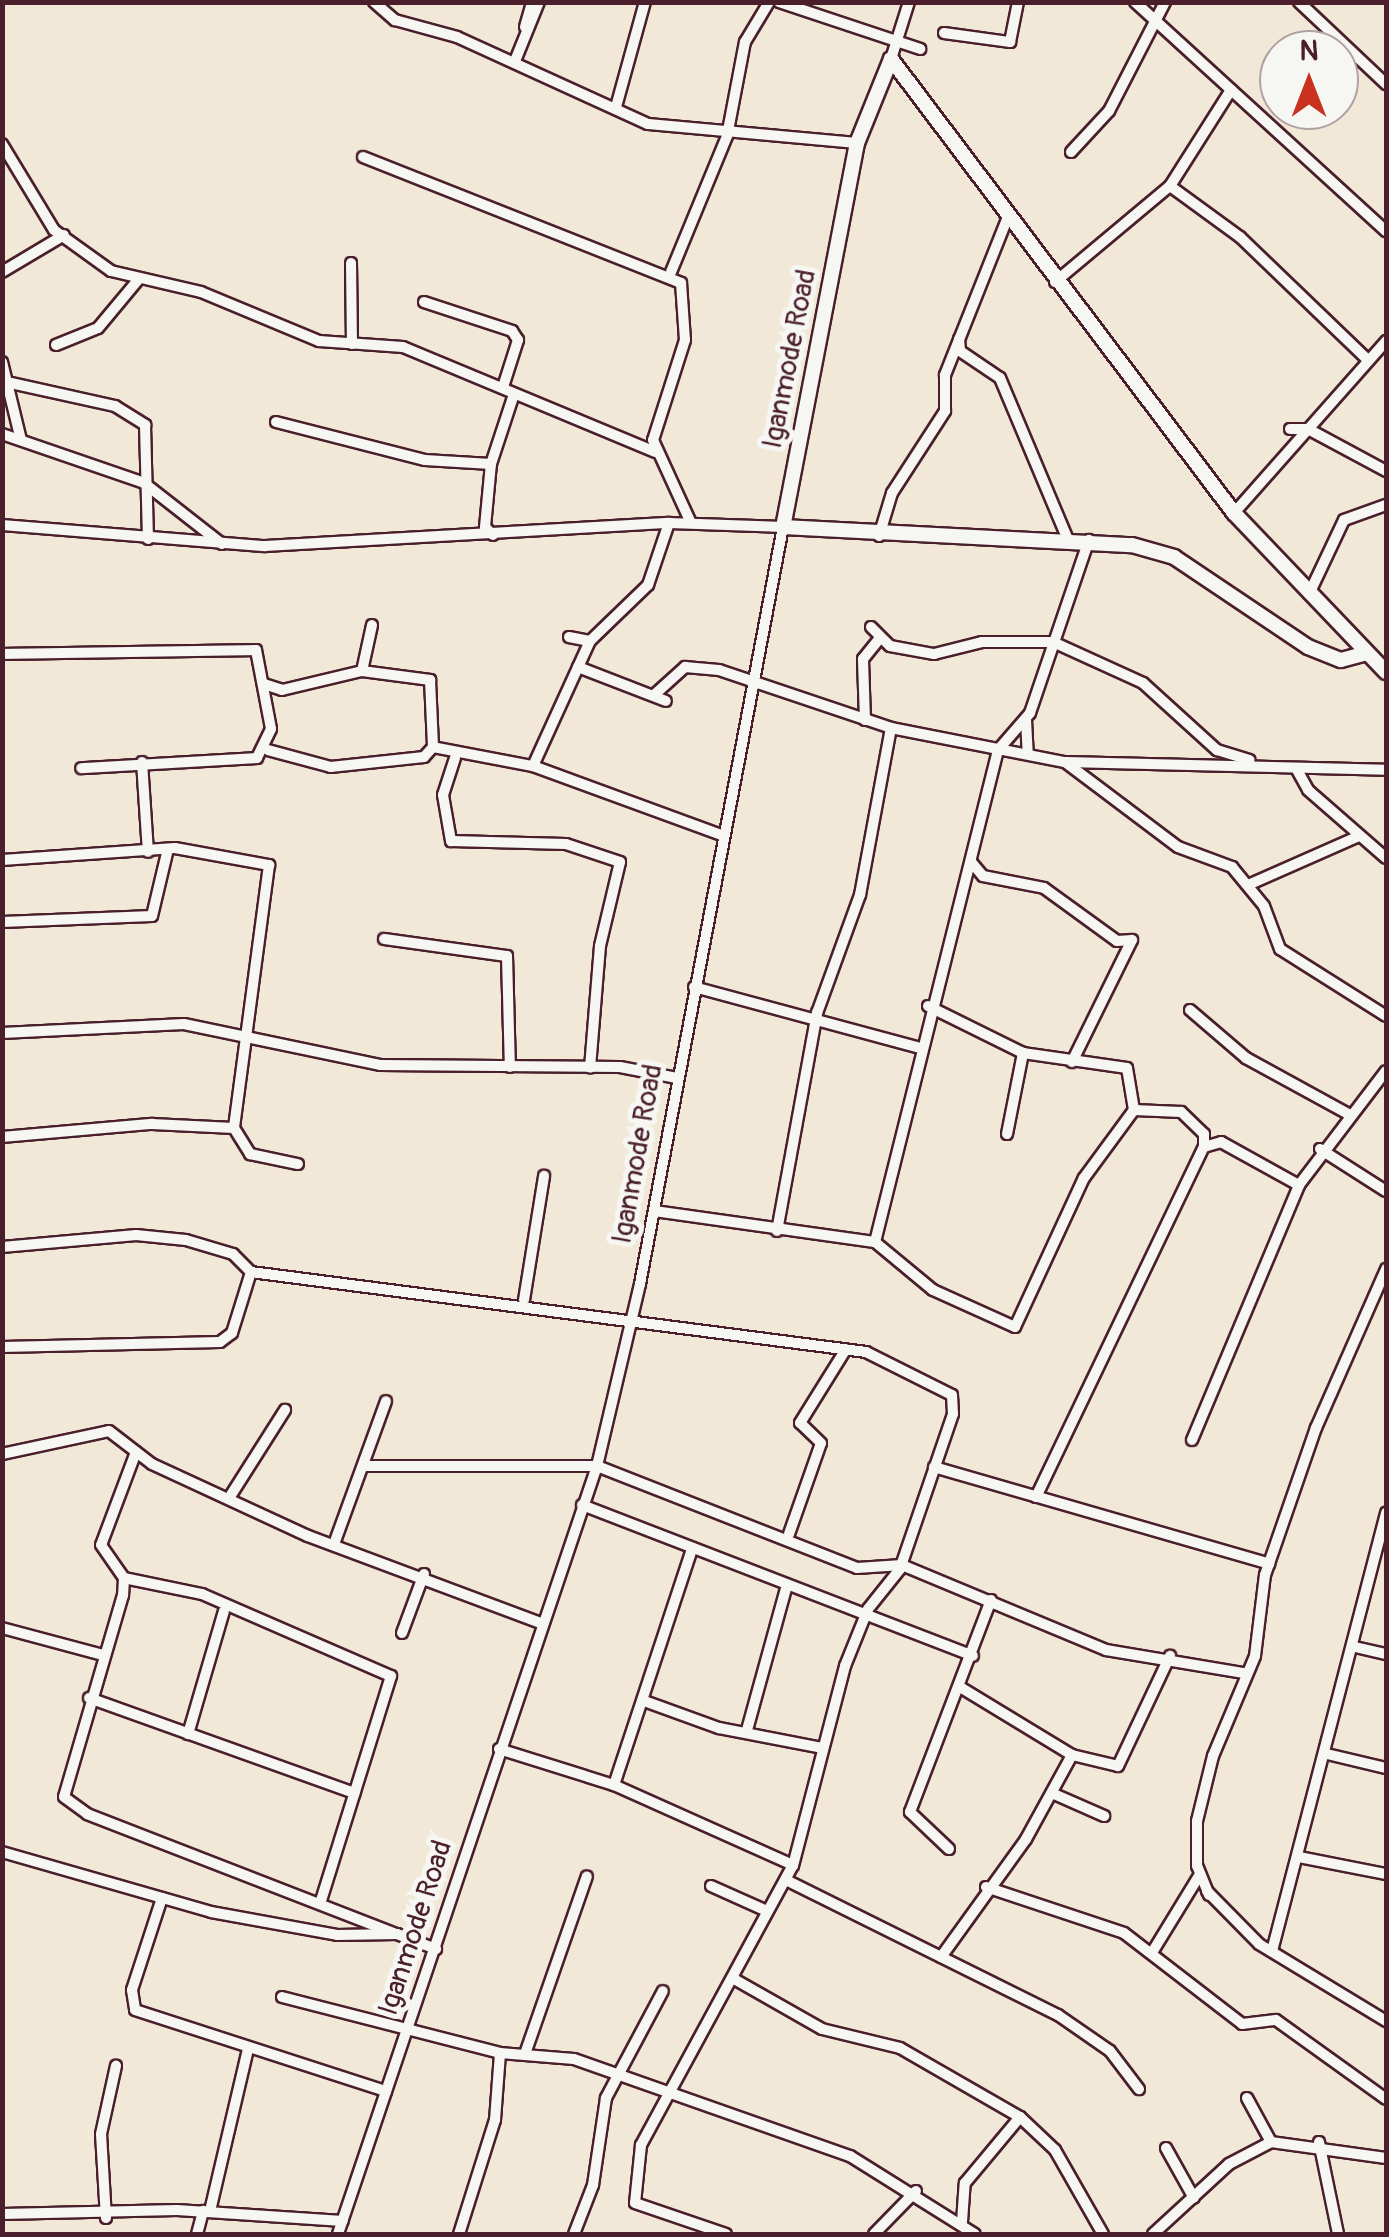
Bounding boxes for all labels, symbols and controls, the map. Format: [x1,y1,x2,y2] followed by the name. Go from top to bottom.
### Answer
[1259,30,1359,130] north arrow
[1300,34,1318,69] text: N
[756,267,824,451] street label: Iganmode Road
[606,1062,670,1246] street label: Iganmode Road
[372,1836,460,2020] street label: Iganmode Road

